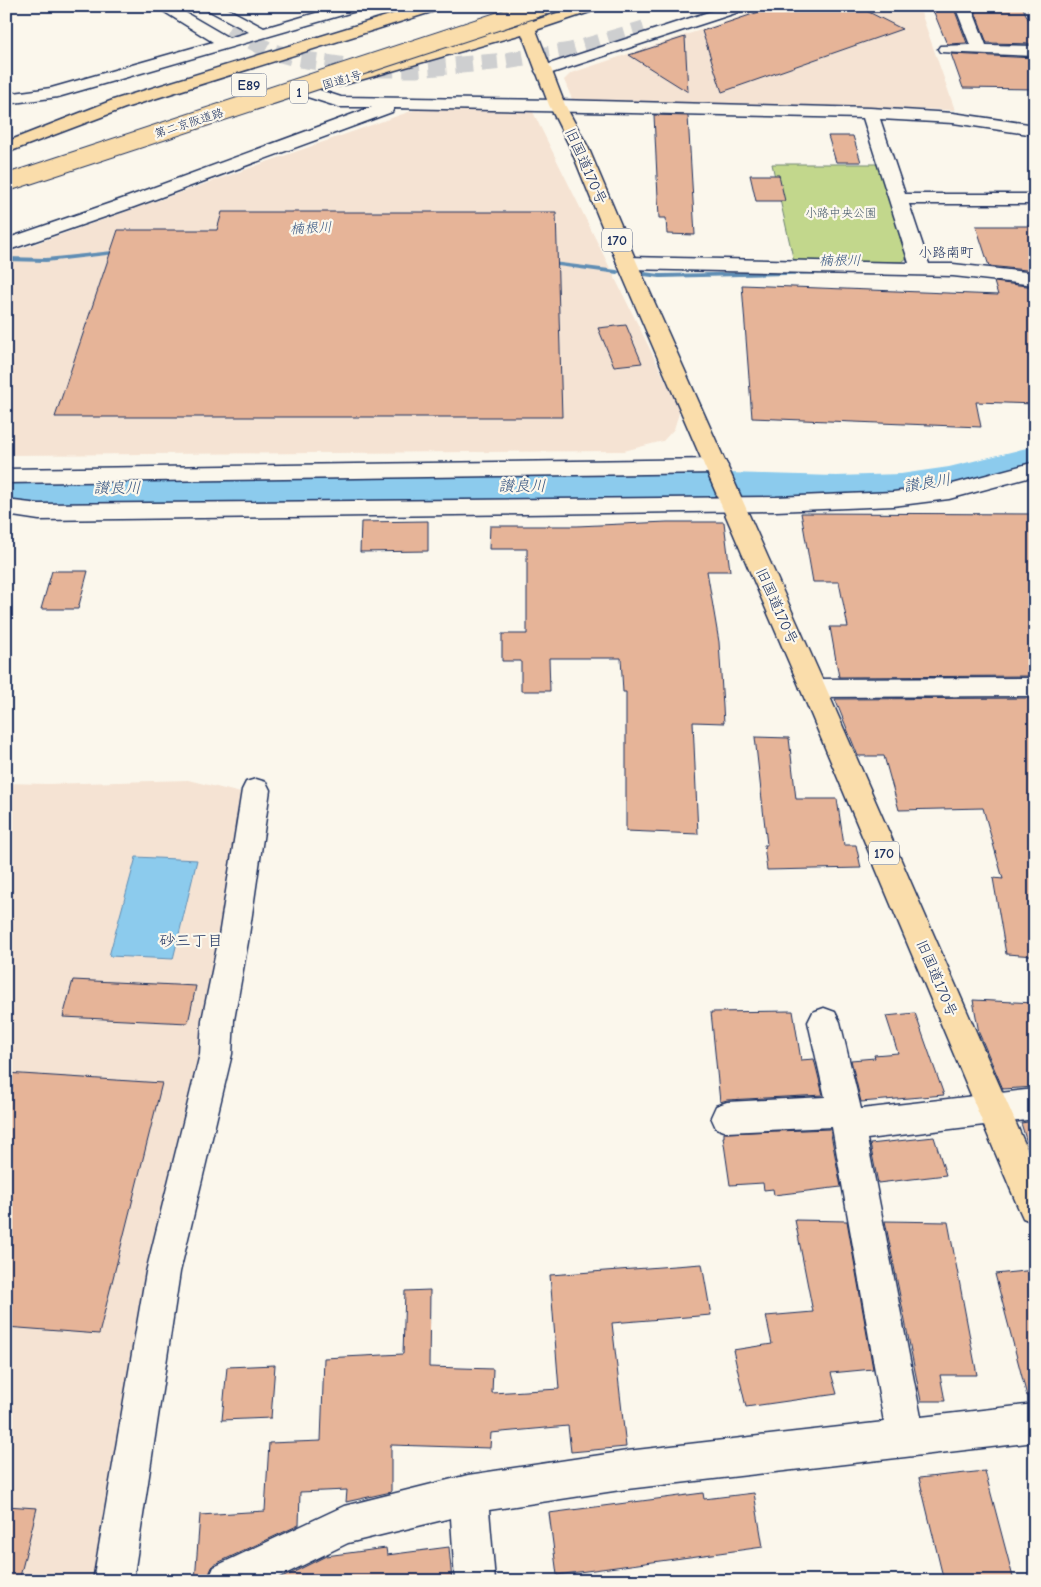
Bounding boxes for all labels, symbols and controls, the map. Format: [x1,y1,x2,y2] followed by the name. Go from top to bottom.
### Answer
[320,68,364,92] street label: 国道1号
[232,74,266,96] road number: E89
[290,80,308,104] road number: 1
[153,105,225,141] street label: 第二京阪道路
[561,125,611,207] street label: 旧国道170号
[805,206,877,220] park label: 小路中央公園
[290,218,332,238] water label: 楠根川
[602,228,632,252] road number: 170
[918,244,974,261] district label: 小路南町
[819,252,861,269] water label: 楠根川
[902,470,952,496] water label: 讃良川
[498,477,546,495] water label: 讃良川
[93,479,141,497] water label: 讃良川
[752,565,802,647] street label: 旧国道170号
[869,841,899,864] road number: 170
[159,932,223,950] district label: 砂三丁目
[913,937,961,1019] street label: 旧国道170号

